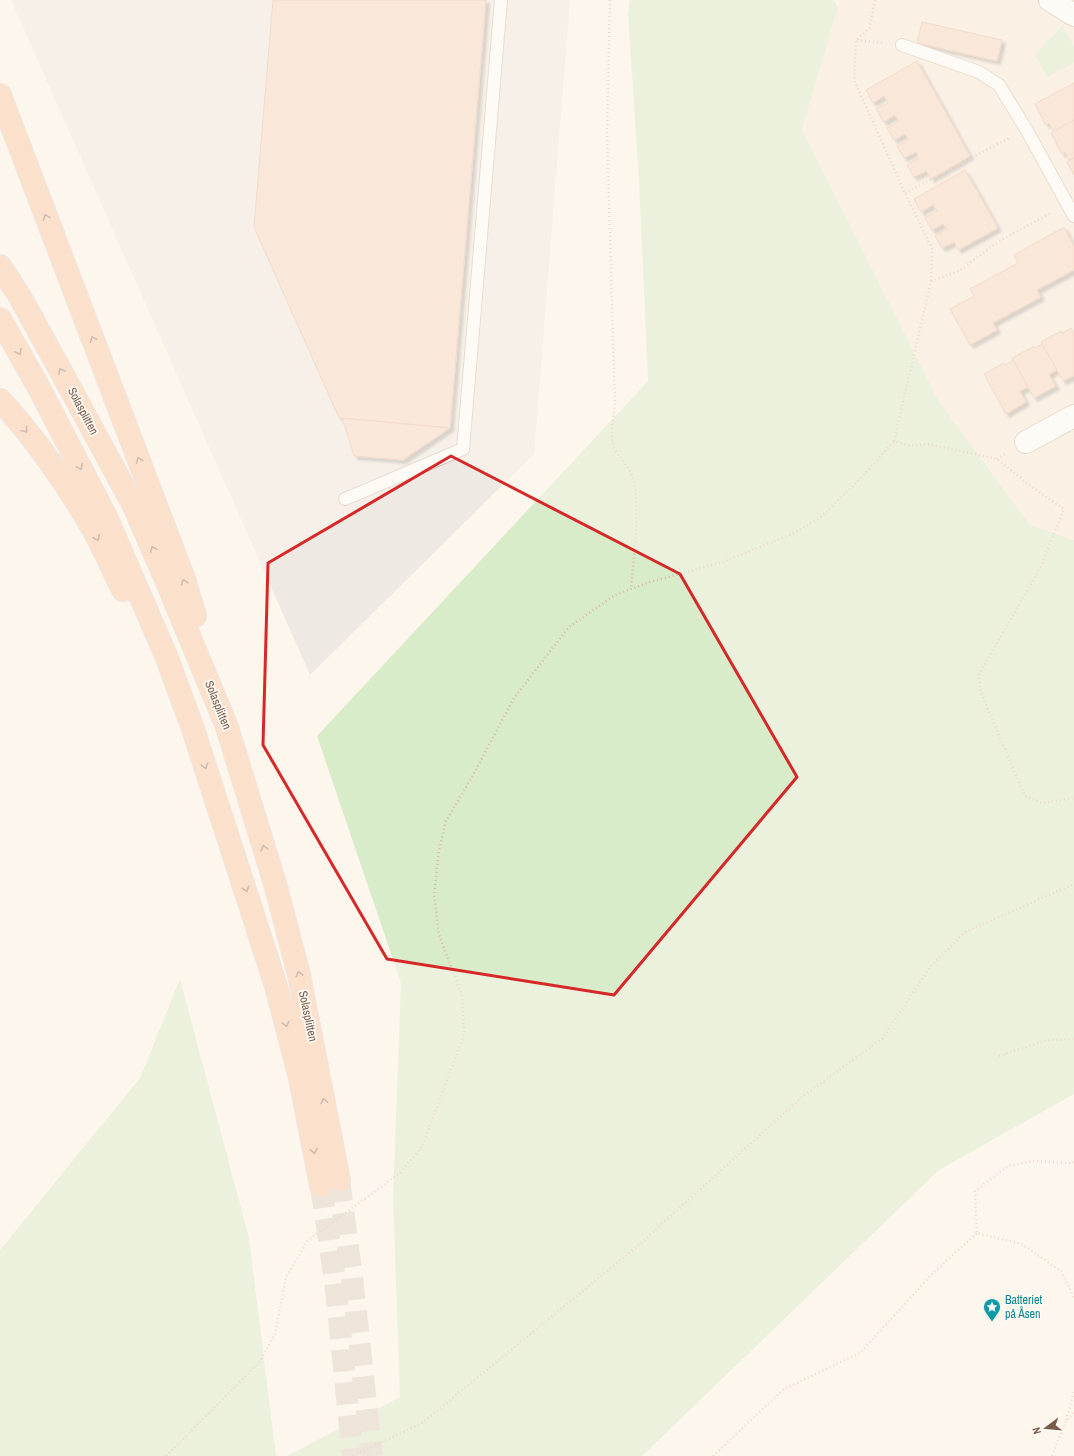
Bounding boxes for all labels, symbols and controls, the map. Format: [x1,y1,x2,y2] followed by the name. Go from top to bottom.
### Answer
[43,214,51,221] one-way arrow
[89,335,97,342] one-way arrow
[15,348,22,356] one-way arrow
[58,368,65,375] one-way arrow
[64,385,102,437] street label: Solasplitten
[21,426,28,433] one-way arrow
[135,457,143,464] one-way arrow
[76,463,83,470] one-way arrow
[93,534,100,541] one-way arrow
[149,545,157,552] one-way arrow
[181,579,189,586] one-way arrow
[201,678,235,732] street label: Solasplitten
[201,762,209,769] one-way arrow
[260,845,269,852] one-way arrow
[241,886,250,893] one-way arrow
[295,970,303,977] one-way arrow
[295,989,321,1043] street label: Solasplitten
[281,1020,290,1027] one-way arrow
[320,1098,329,1104] one-way arrow
[309,1148,318,1154] one-way arrow
[1005,1292,1042,1322] place label: Batteriet på Åsen
[982,1297,1002,1322] place icon: Batteriet på Åsen
[1026,1408,1066,1448] north arrow
[1029,1426,1044,1436] text: N

